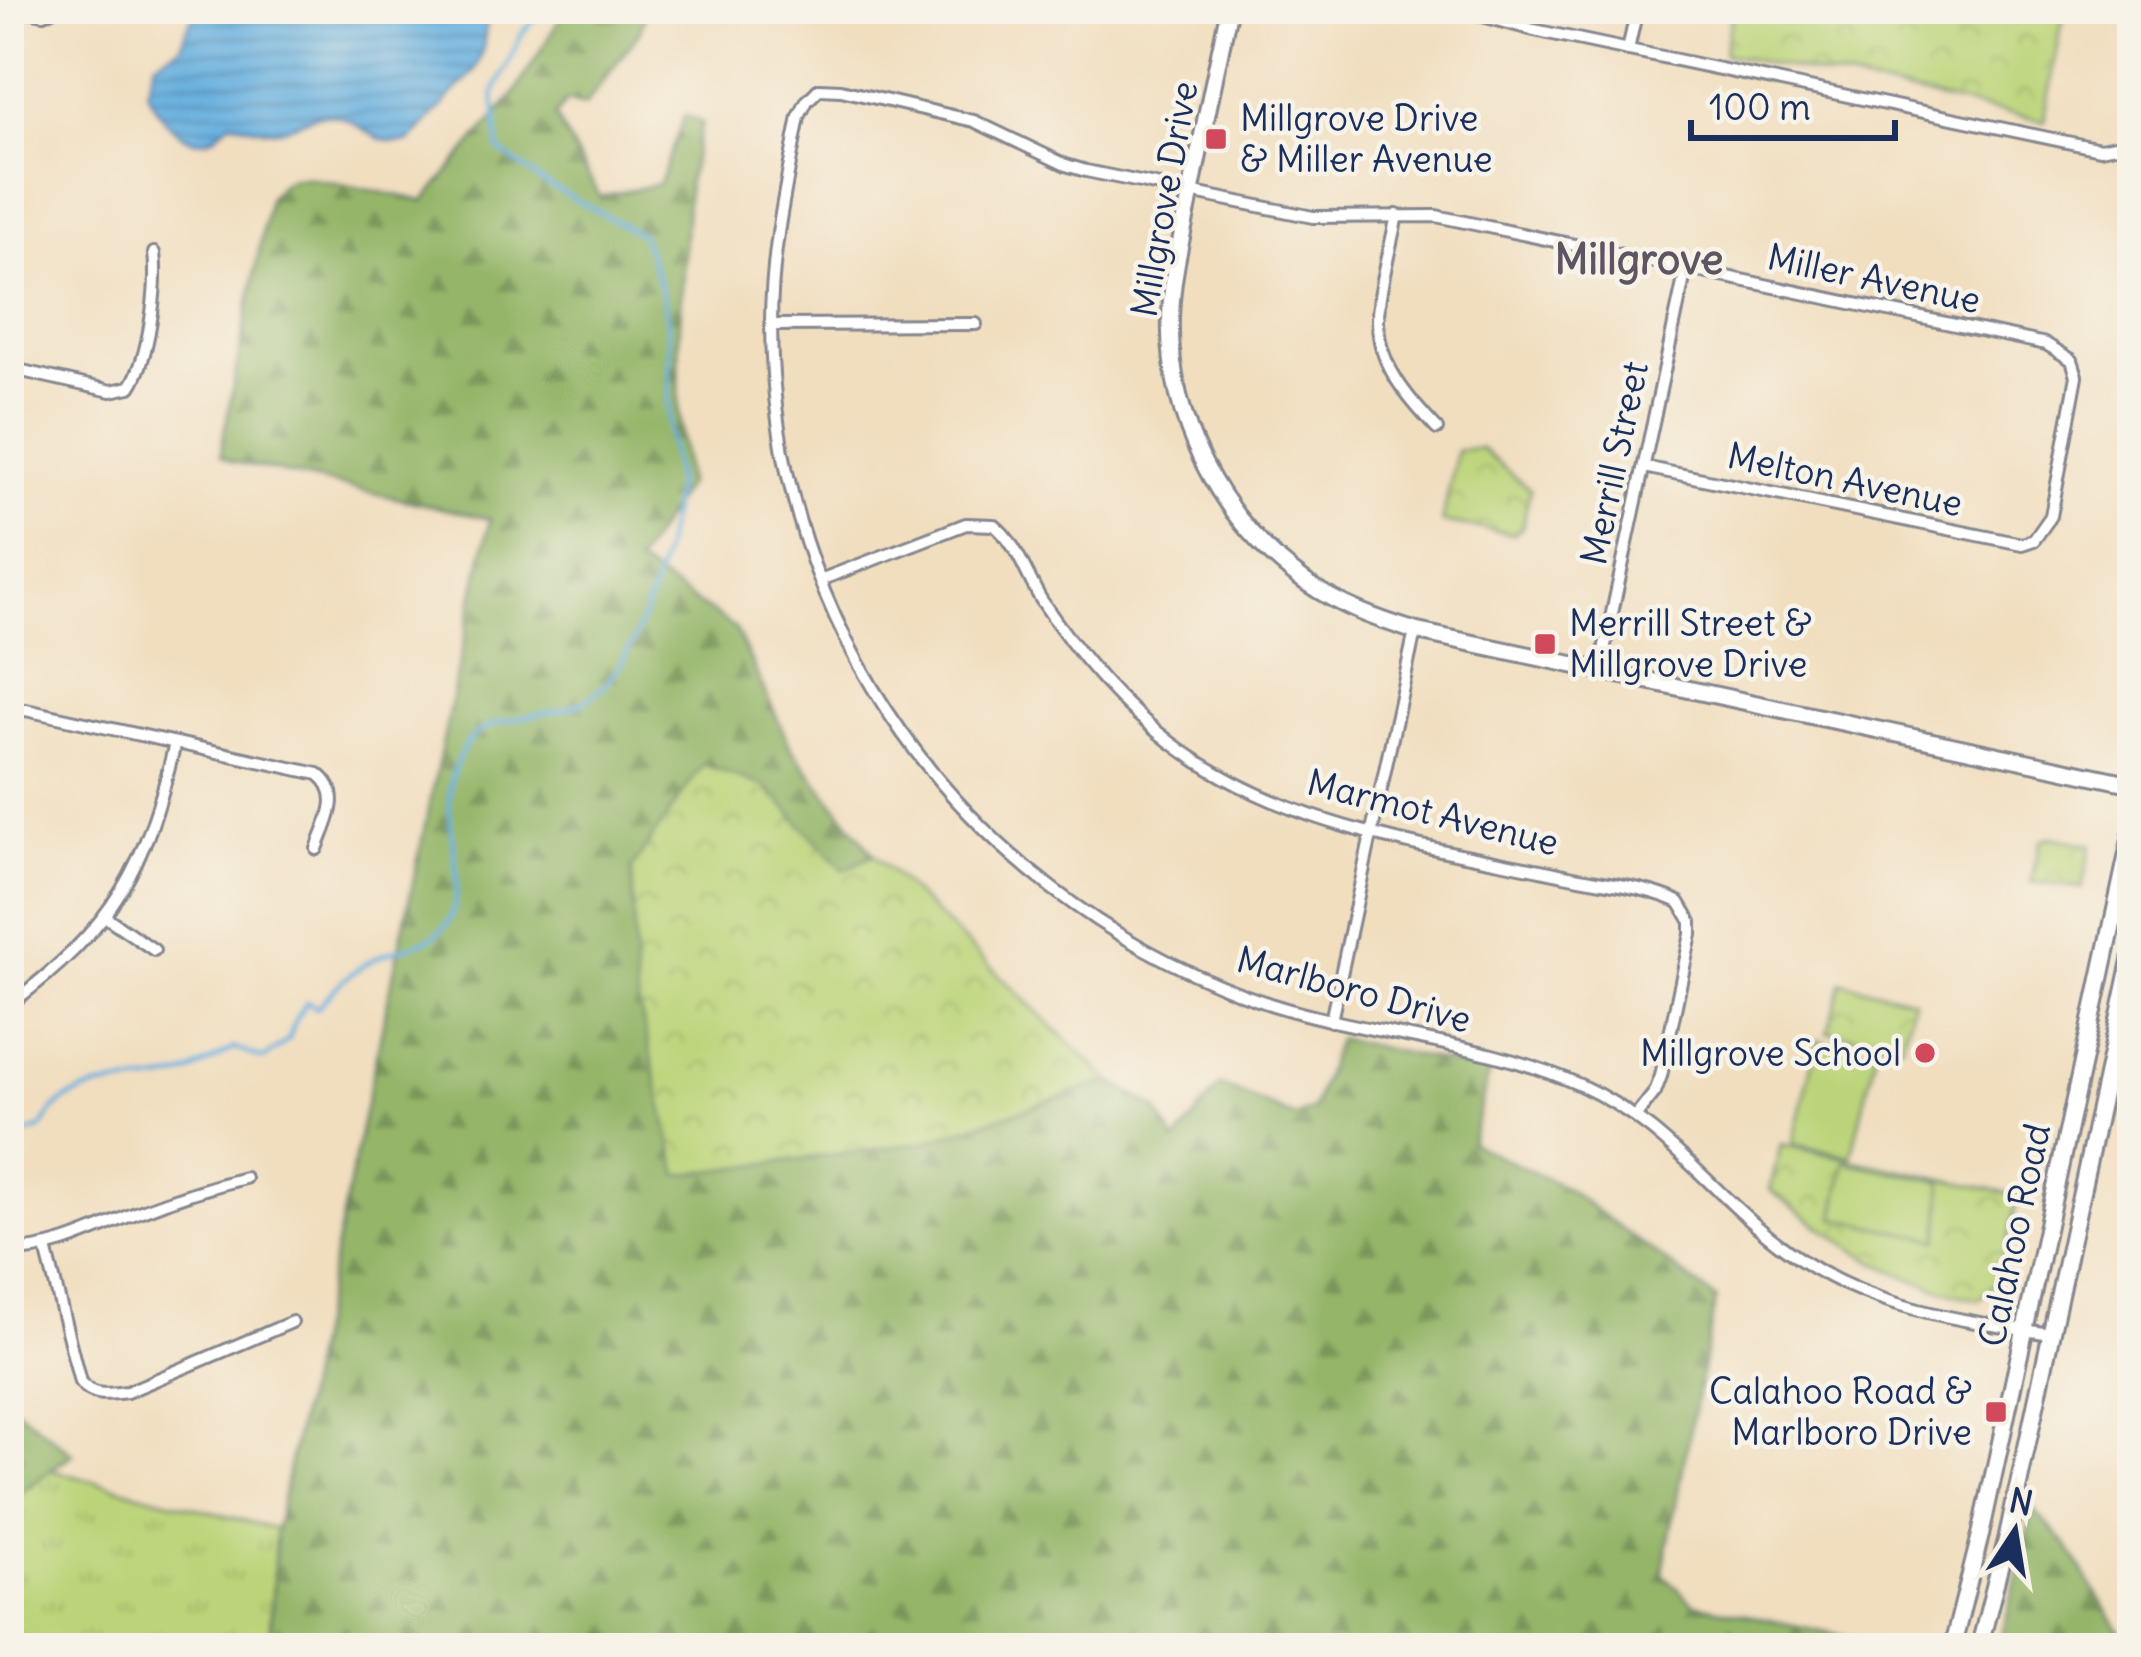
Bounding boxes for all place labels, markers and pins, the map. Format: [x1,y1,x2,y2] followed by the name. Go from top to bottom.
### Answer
[1240,96,1493,182] place label: Millgrove Drive & Miller Avenue
[1203,126,1229,152] marker: Millgrove Drive & Miller Avenue
[1569,601,1812,687] place label: Merrill Street & Millgrove Drive
[1532,631,1558,657] marker: Merrill Street & Millgrove Drive
[1640,1031,1901,1076] place label: Millgrove School
[1912,1040,1938,1066] marker: Millgrove School
[1709,1369,1972,1455] place label: Calahoo Road & Marlboro Drive
[1983,1399,2009,1425] marker: Calahoo Road & Marlboro Drive

